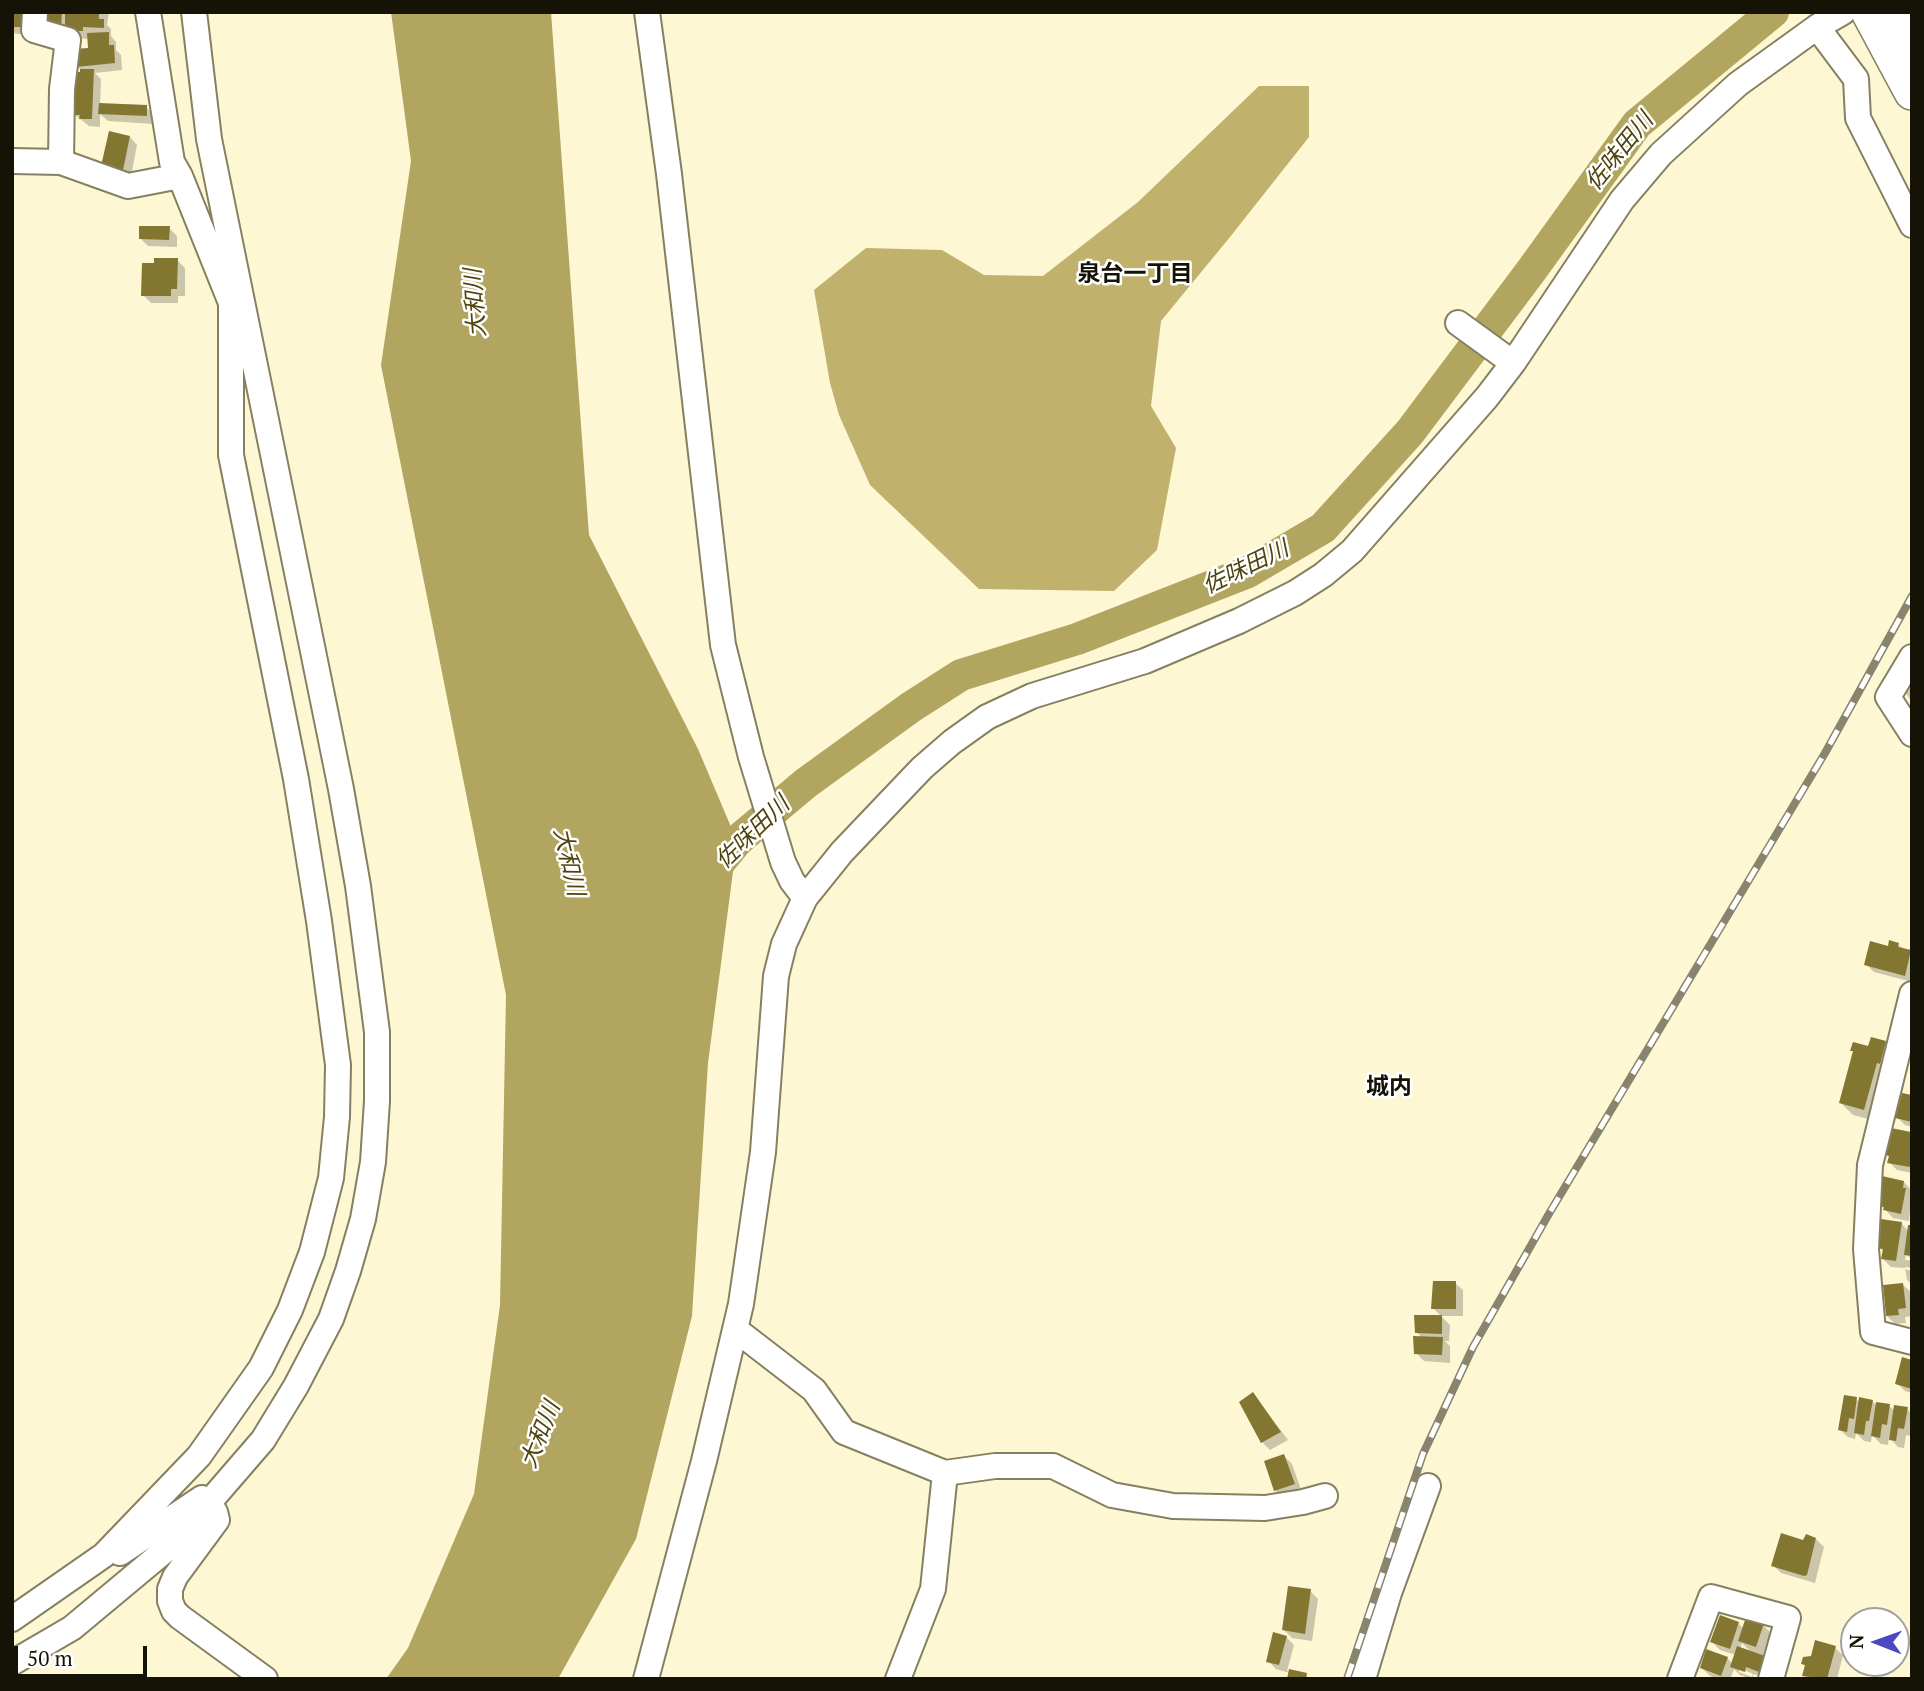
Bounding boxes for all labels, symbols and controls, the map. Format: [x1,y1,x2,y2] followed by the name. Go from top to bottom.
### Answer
[1580,108,1660,196] water label: 佐味田川
[1078,260,1192,288] district label: 泉台一丁目
[460,268,492,338] water label: 大和川
[1199,535,1293,601] water label: 佐味田川
[710,791,796,875] water label: 佐味田川
[547,825,589,899] water label: 大和川
[1366,1073,1412,1101] district label: 城内
[515,1398,567,1472] water label: 大和川
[1840,1607,1910,1677] north arrow
[18,1632,150,1676] scale bar
[1843,1634,1868,1649] text: N
[27,1644,73,1672] text: 50 m

